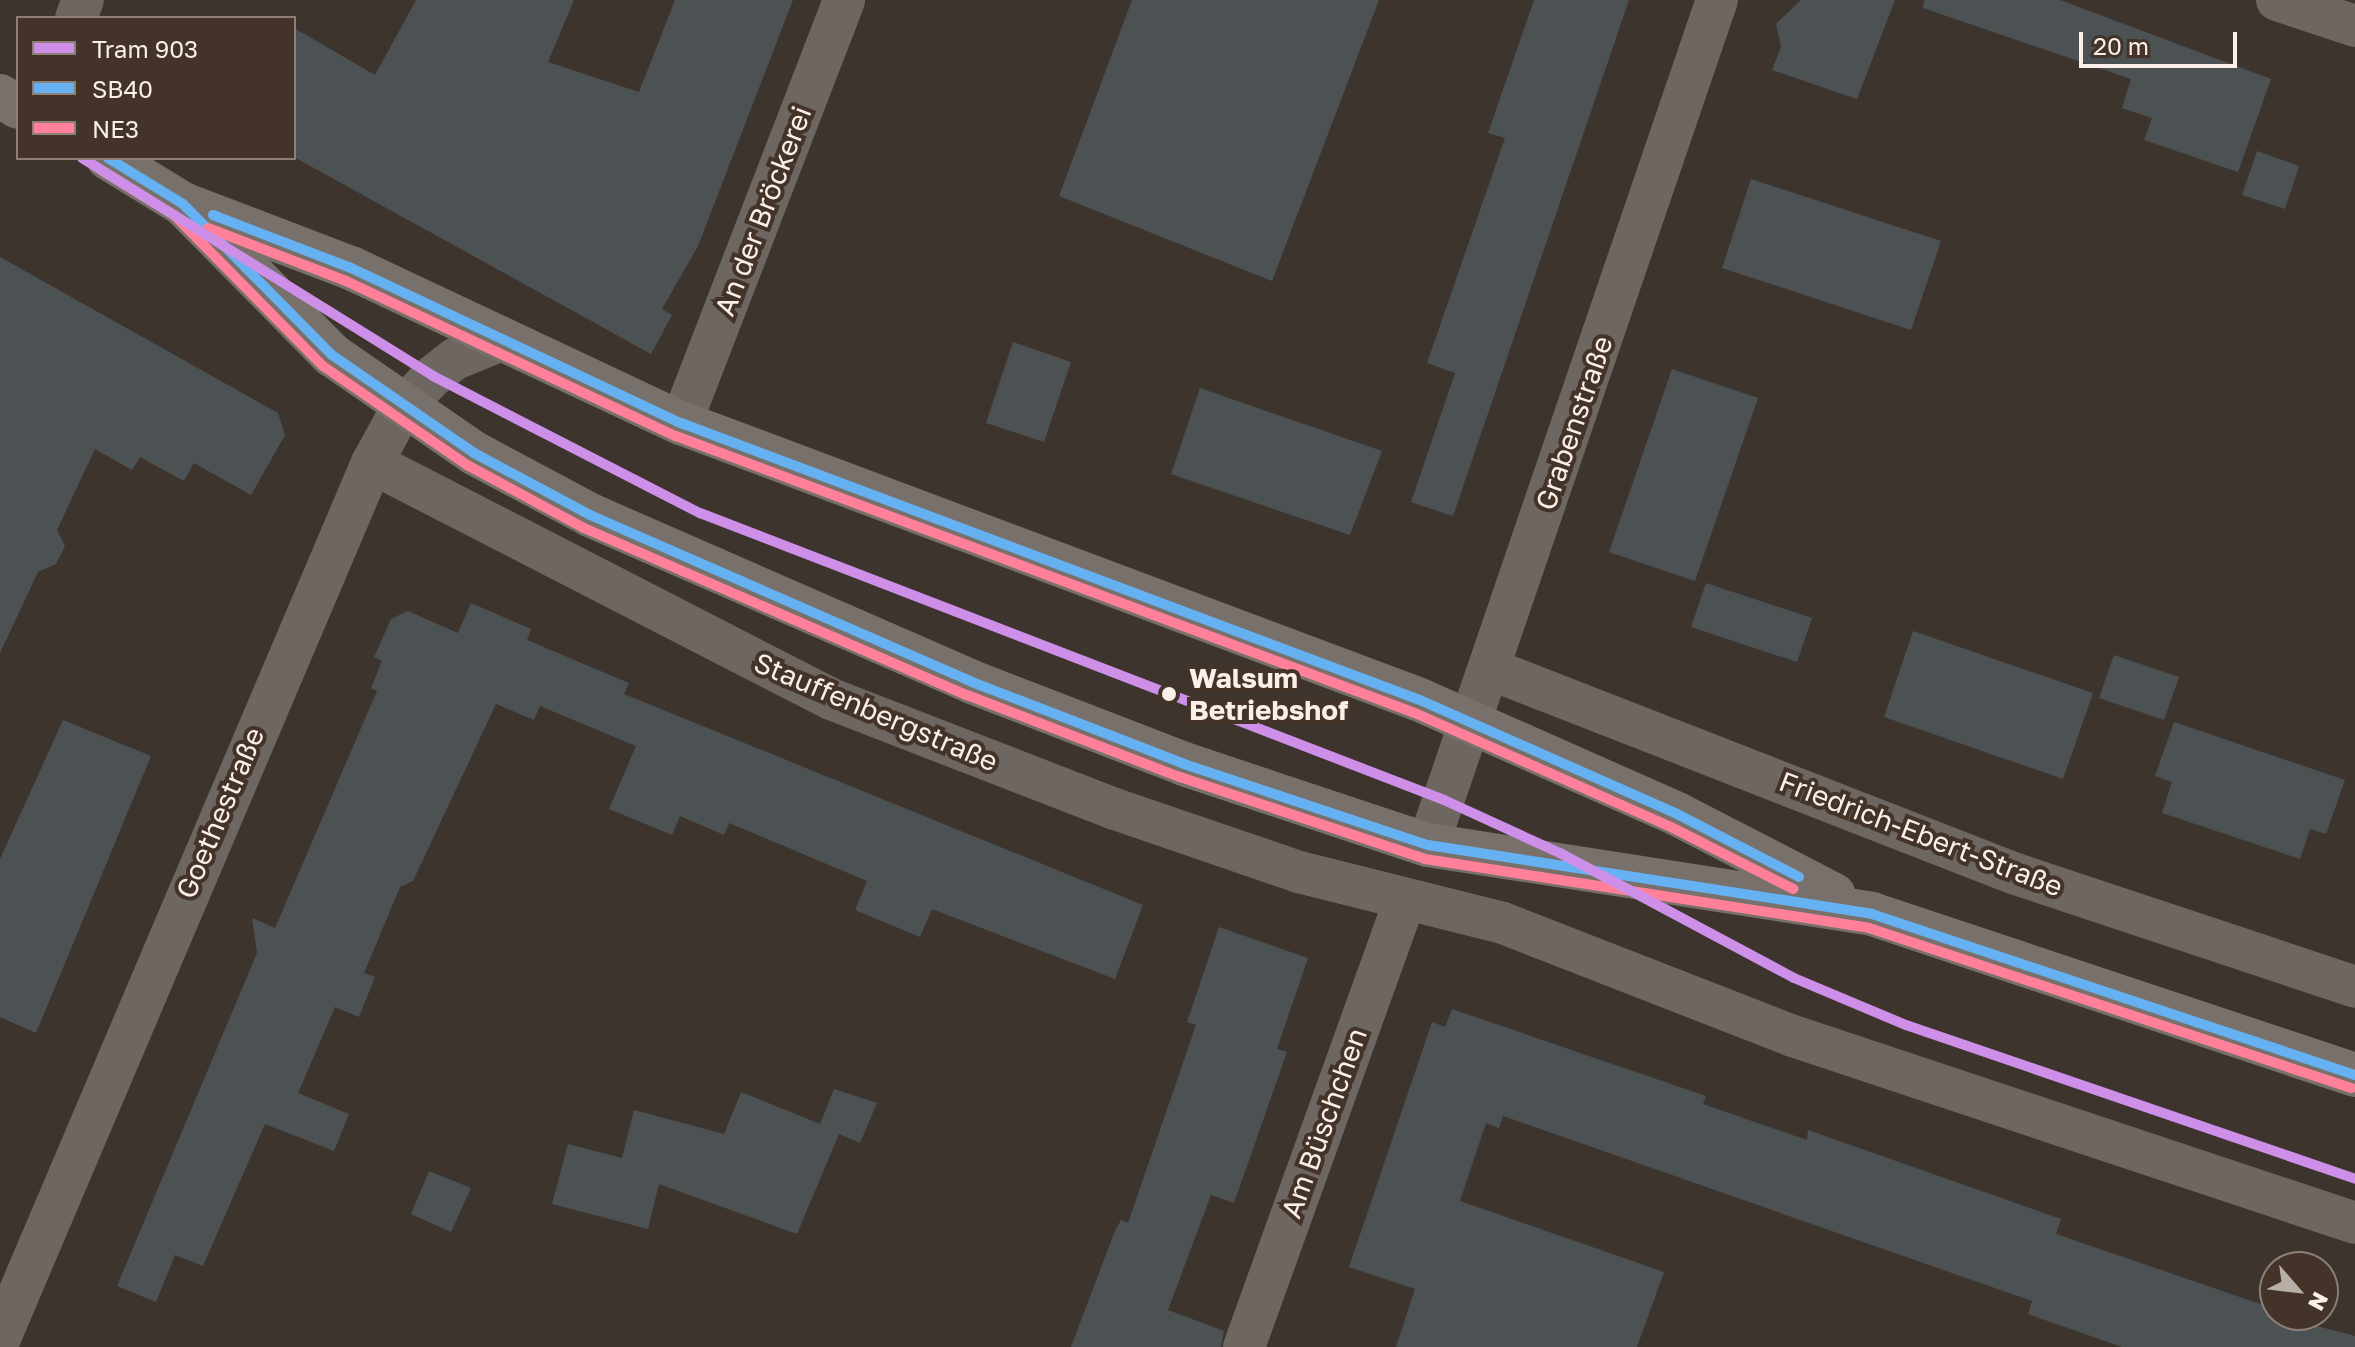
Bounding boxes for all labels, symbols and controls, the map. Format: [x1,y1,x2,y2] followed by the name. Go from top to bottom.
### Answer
[16,16,296,160] legend
[2083,16,2241,66] scale bar
[2093,31,2149,60] text: 20 m
[92,34,198,63] text: Tram 903
[92,74,153,103] text: SB40
[708,101,818,321] street label: An der Bröckerei
[92,114,139,143] text: NE3
[1529,332,1619,514] street label: Grabenstraße
[749,645,1003,779] street label: Stauffenbergstraße
[1189,661,1348,727] place label: Walsum Betriebshof
[1156,681,1182,707] marker: Walsum Betriebshof
[169,722,271,904] street label: Goethestraße
[1775,764,2067,904] street label: Friedrich-Ebert-Straße
[1274,1024,1374,1222] street label: Am Büschchen
[2259,1251,2339,1331] north arrow
[2303,1288,2335,1315] text: N

